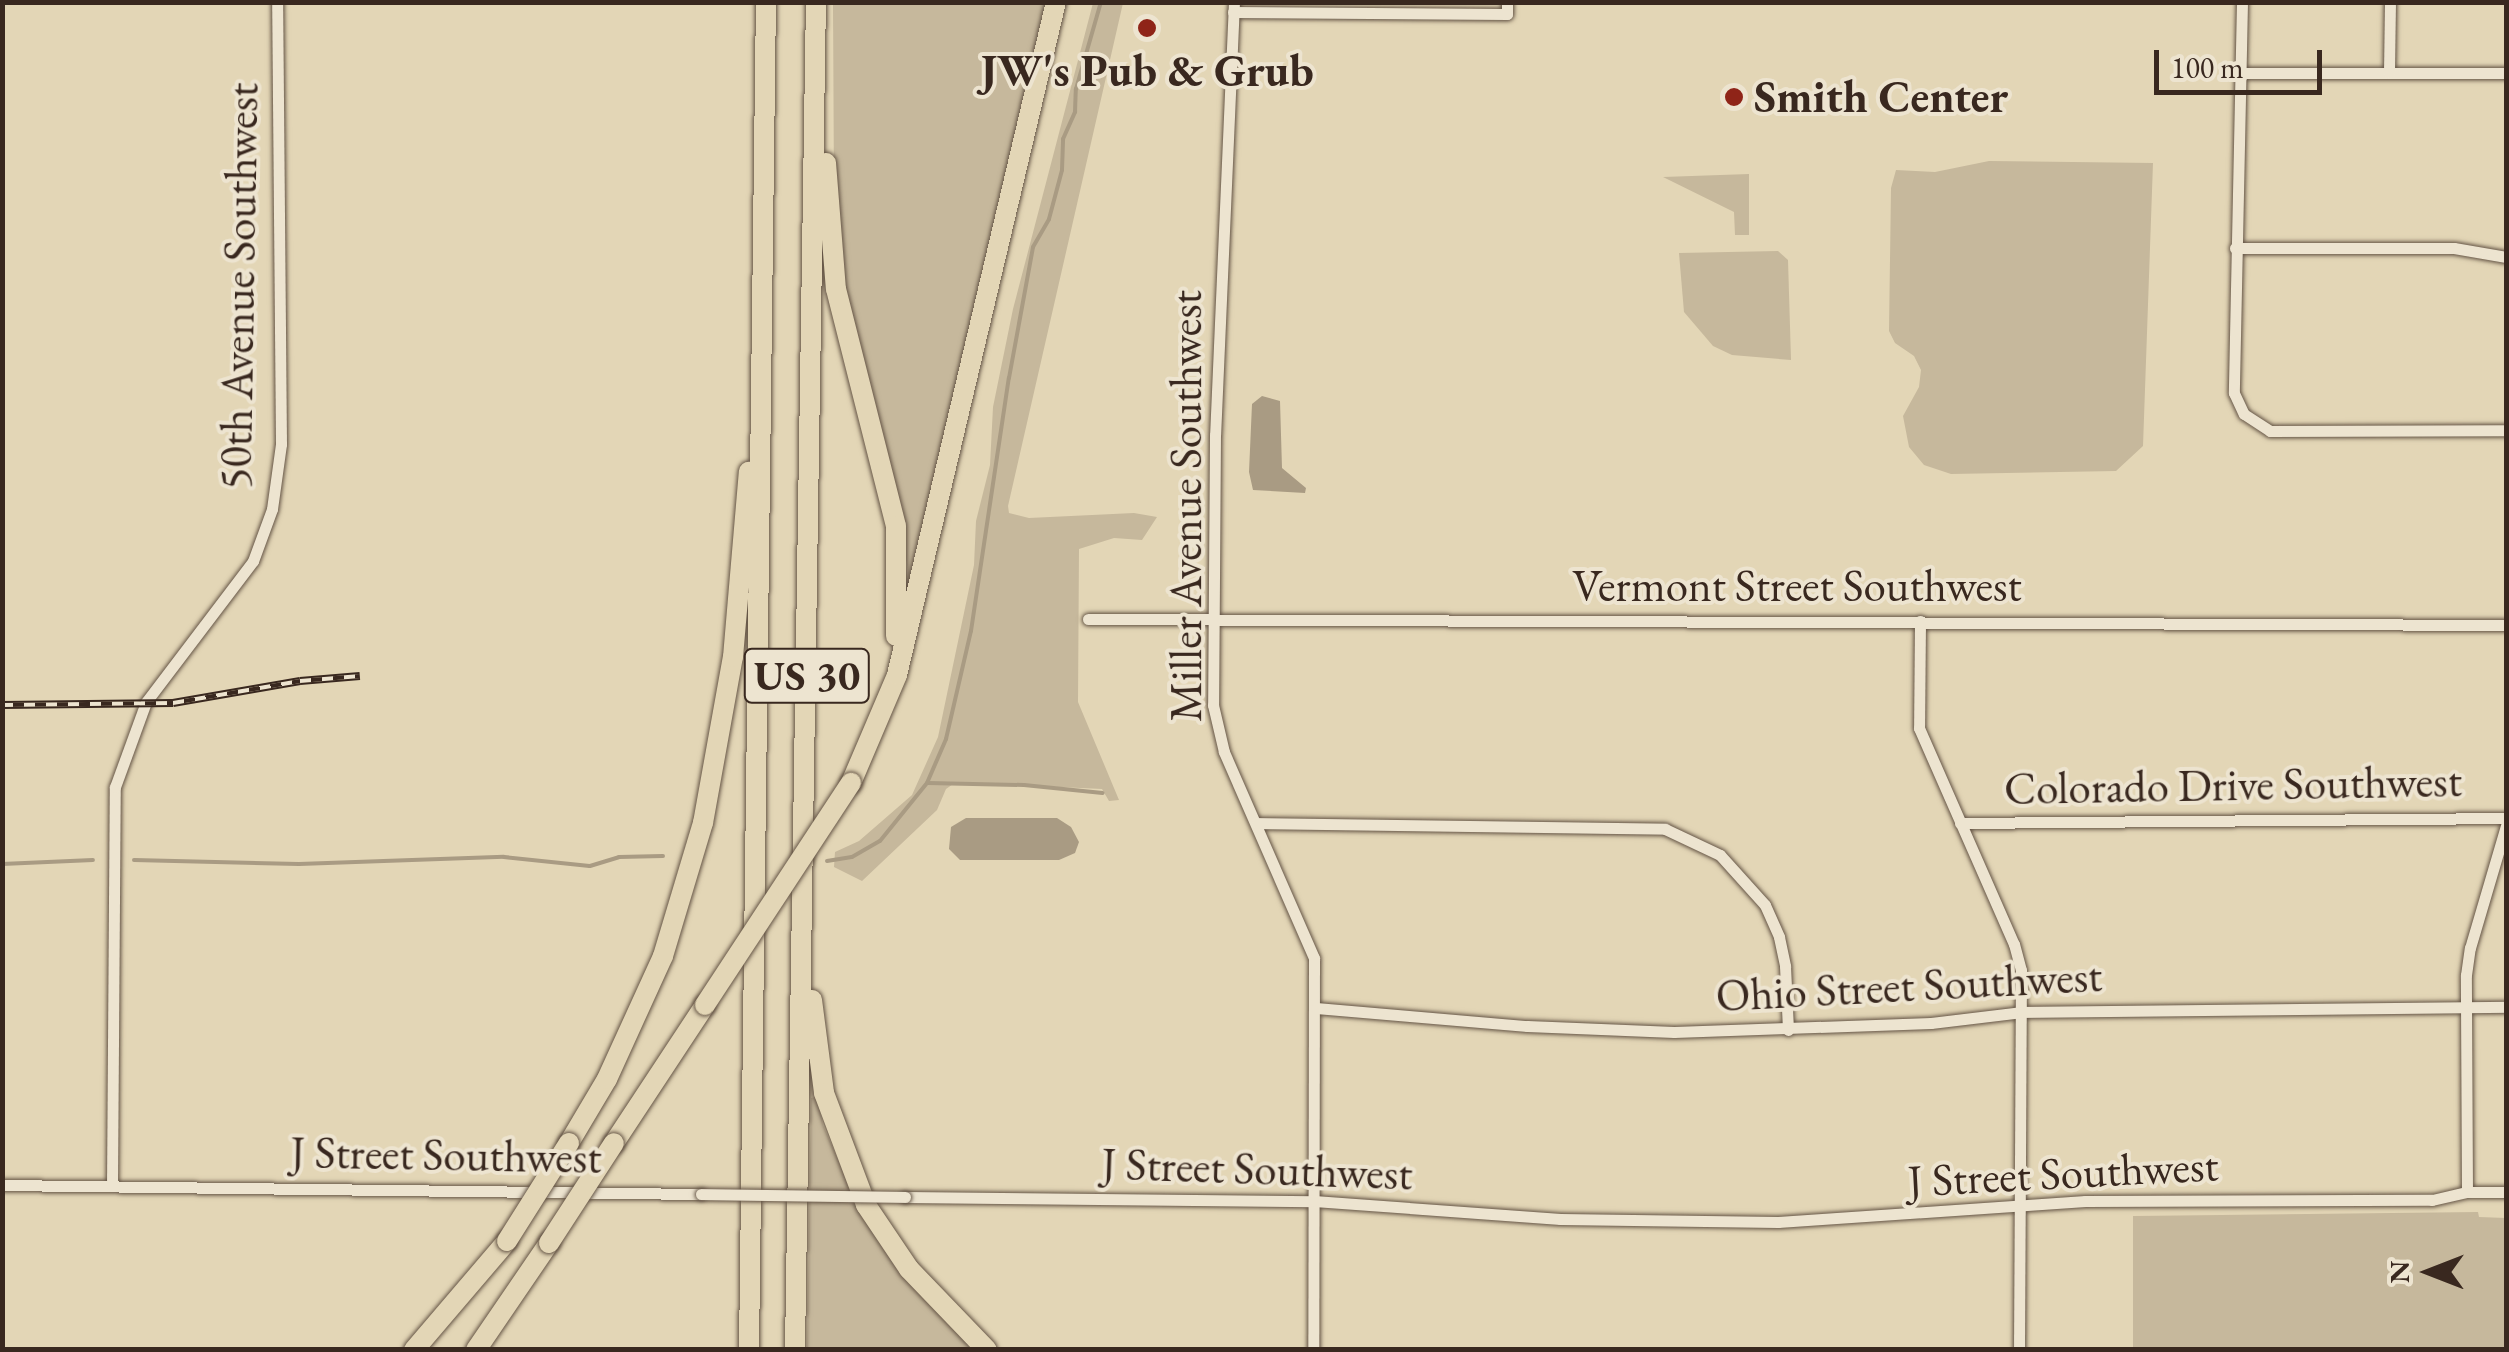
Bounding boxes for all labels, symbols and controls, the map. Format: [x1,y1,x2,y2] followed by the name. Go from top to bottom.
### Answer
[1136,17,1158,39] marker: JW's Pub & Grub
[2159,30,2326,92] scale bar
[980,44,1314,98] place label: JW's Pub & Grub
[2171,48,2244,87] text: 100 m
[1754,70,2008,124] place label: Smith Center
[208,82,270,490] street label: 50th Avenue Southwest
[1723,86,1745,108] marker: Smith Center
[1159,290,1213,722] street label: Miller Avenue Southwest
[1572,559,2022,613] street label: Vermont Street Southwest
[742,639,872,713] road number: US 30
[2004,754,2462,816] street label: Colorado Drive Southwest
[1715,949,2103,1023] street label: Ohio Street Southwest
[290,1125,602,1185] street label: J Street Southwest
[1101,1137,1413,1201] street label: J Street Southwest
[1906,1138,2220,1208] street label: J Street Southwest
[2379,1222,2479,1322] north arrow
[2381,1261,2417,1283] text: N

